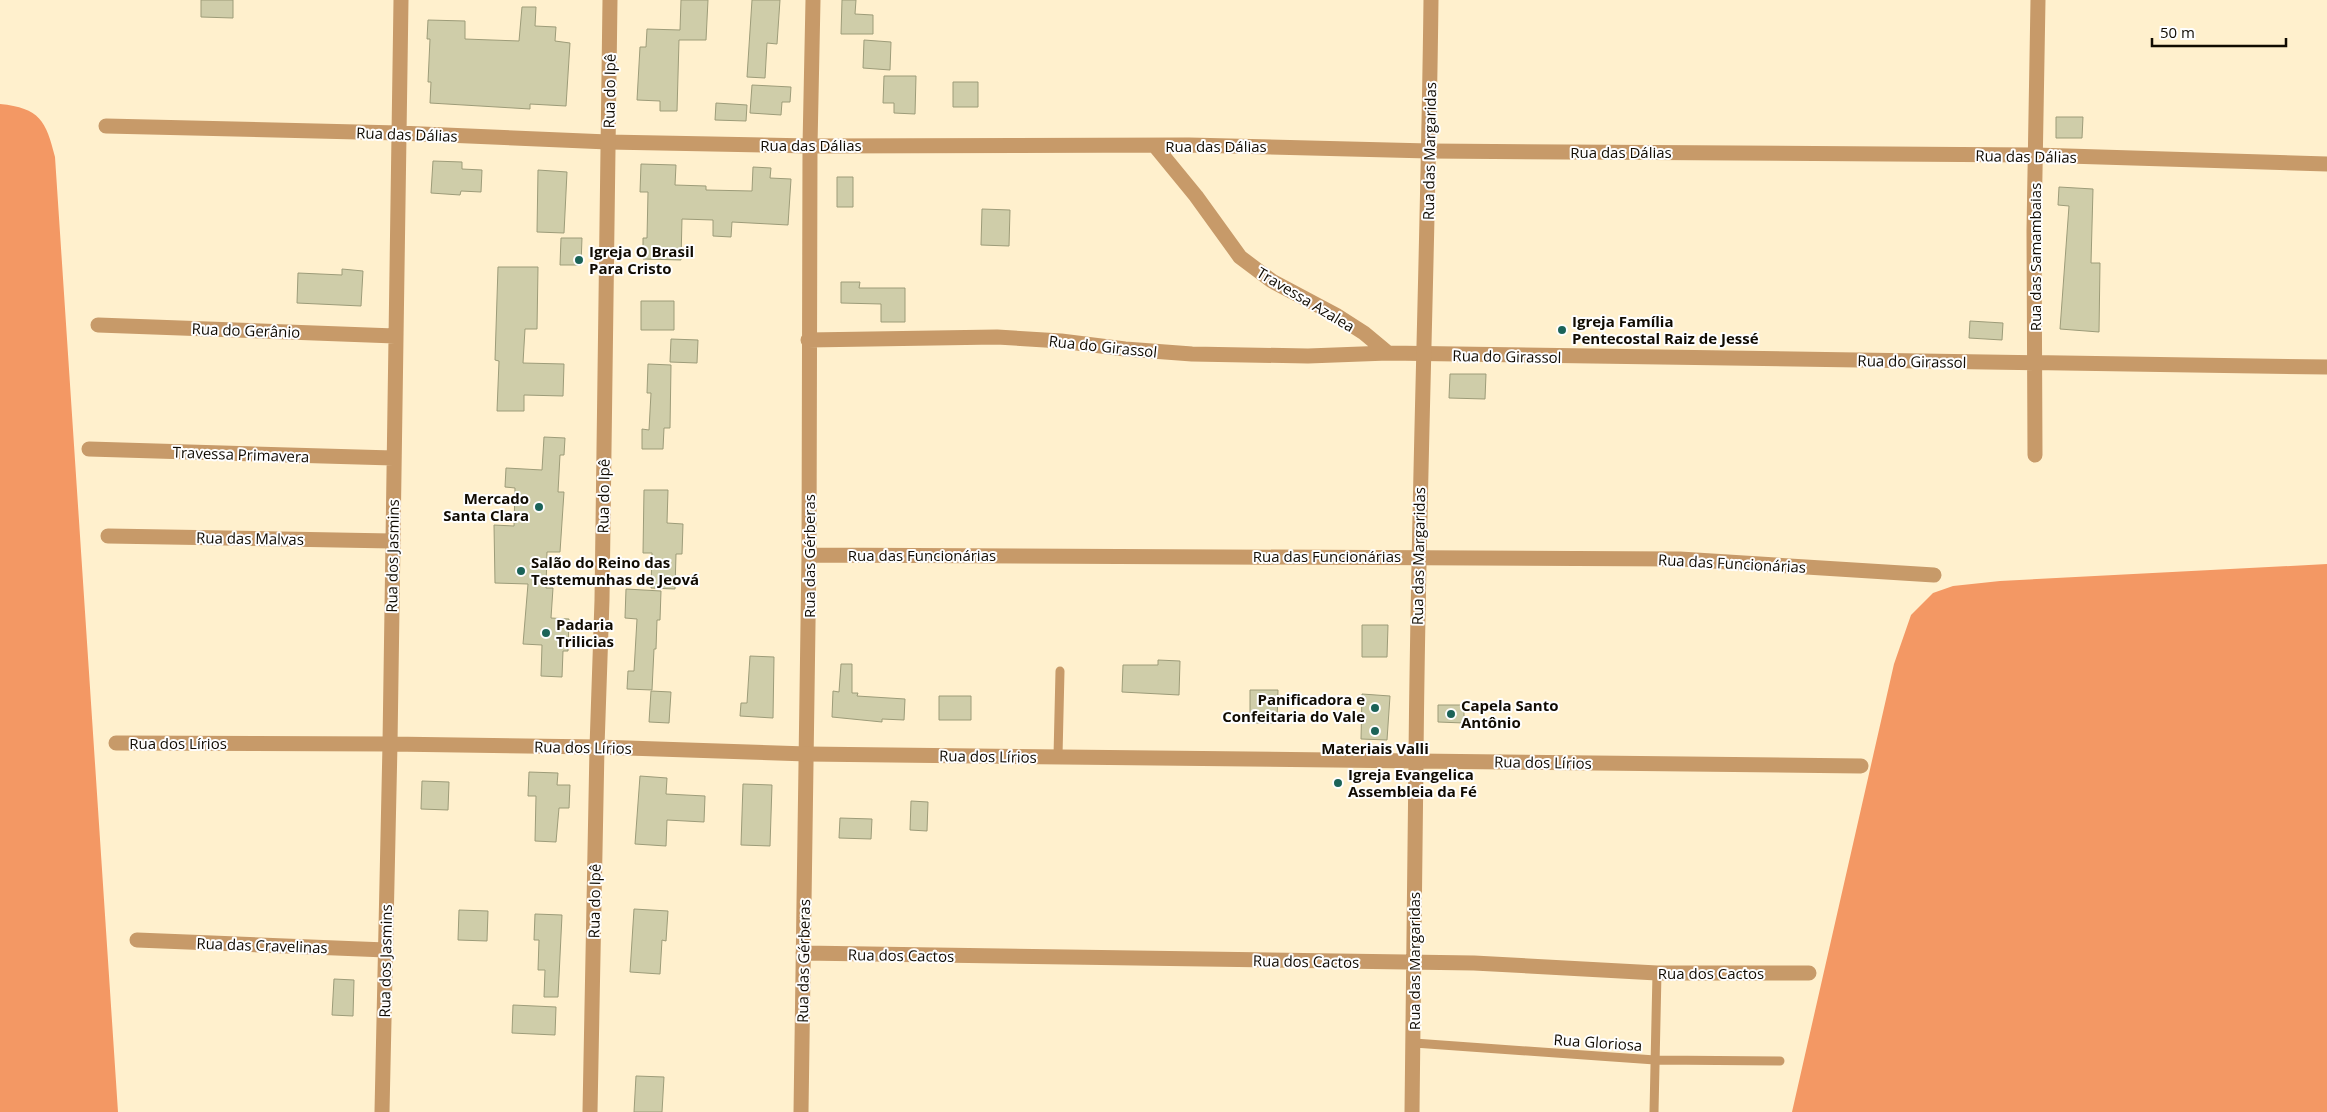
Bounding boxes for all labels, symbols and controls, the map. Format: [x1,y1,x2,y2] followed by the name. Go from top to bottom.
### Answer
[2152,15,2286,47] scale bar
[2160,22,2195,42] text: 50 m
[598,54,620,128] street label: Rua do Ipê
[1418,82,1440,220] street label: Rua das Margaridas
[356,122,458,146] street label: Rua das Dálias
[760,135,862,155] street label: Rua das Dálias
[1165,136,1267,156] street label: Rua das Dálias
[1570,142,1672,162] street label: Rua das Dálias
[1975,145,2077,167] street label: Rua das Dálias
[2025,183,2045,331] street label: Rua das Samambaias
[589,241,694,278] place label: Igreja O Brasil Para Cristo
[573,254,585,266] marker: Igreja O Brasil Para Cristo
[1253,262,1359,336] street label: Travessa Azalea
[1572,311,1759,348] place label: Igreja Família Pentecostal Raiz de Jessé
[191,318,301,342] street label: Rua do Gerânio
[1556,324,1568,336] marker: Igreja Família Pentecostal Raiz de Jessé
[1048,330,1158,362] street label: Rua do Girassol
[1452,345,1562,367] street label: Rua do Girassol
[1857,350,1967,372] street label: Rua do Girassol
[172,442,310,466] street label: Travessa Primavera
[592,459,614,533] street label: Rua do Ipê
[1407,487,1429,625] street label: Rua das Margaridas
[443,488,529,525] place label: Mercado Santa Clara
[799,494,819,618] street label: Rua das Gérberas
[381,499,403,613] street label: Rua dos Jasmins
[533,501,545,513] marker: Mercado Santa Clara
[196,527,304,549] street label: Rua das Malvas
[848,545,996,565] street label: Rua das Funcionárias
[1253,546,1401,566] street label: Rua das Funcionárias
[1657,549,1807,577] street label: Rua das Funcionárias
[531,552,699,589] place label: Salão do Reino das Testemunhas de Jeová
[515,565,527,577] marker: Salão do Reino das Testemunhas de Jeová
[556,614,614,651] place label: Padaria Trilicias
[540,627,552,639] marker: Padaria Trilicias
[1222,689,1365,726] place label: Panificadora e Confeitaria do Vale
[1461,695,1559,732] place label: Capela Santo Antônio
[1369,702,1381,714] marker: Panificadora e Confeitaria do Vale
[1445,708,1457,720] marker: Capela Santo Antônio
[1369,725,1381,737] marker: Materiais Valli
[129,733,227,753] street label: Rua dos Lírios
[534,736,632,758] street label: Rua dos Lírios
[1321,738,1429,758] place label: Materiais Valli
[939,745,1037,767] street label: Rua dos Lírios
[1494,751,1592,773] street label: Rua dos Lírios
[1348,764,1477,801] place label: Igreja Evangelica Assembleia da Fé
[1332,777,1344,789] marker: Igreja Evangelica Assembleia da Fé
[583,864,605,938] street label: Rua do Ipê
[1404,892,1424,1030] street label: Rua das Margaridas
[792,899,814,1023] street label: Rua das Gérberas
[374,904,396,1018] street label: Rua dos Jasmins
[196,933,328,957] street label: Rua das Cravelinas
[848,944,954,966] street label: Rua dos Cactos
[1253,950,1359,972] street label: Rua dos Cactos
[1658,963,1764,983] street label: Rua dos Cactos
[1553,1029,1643,1055] street label: Rua Gloriosa

